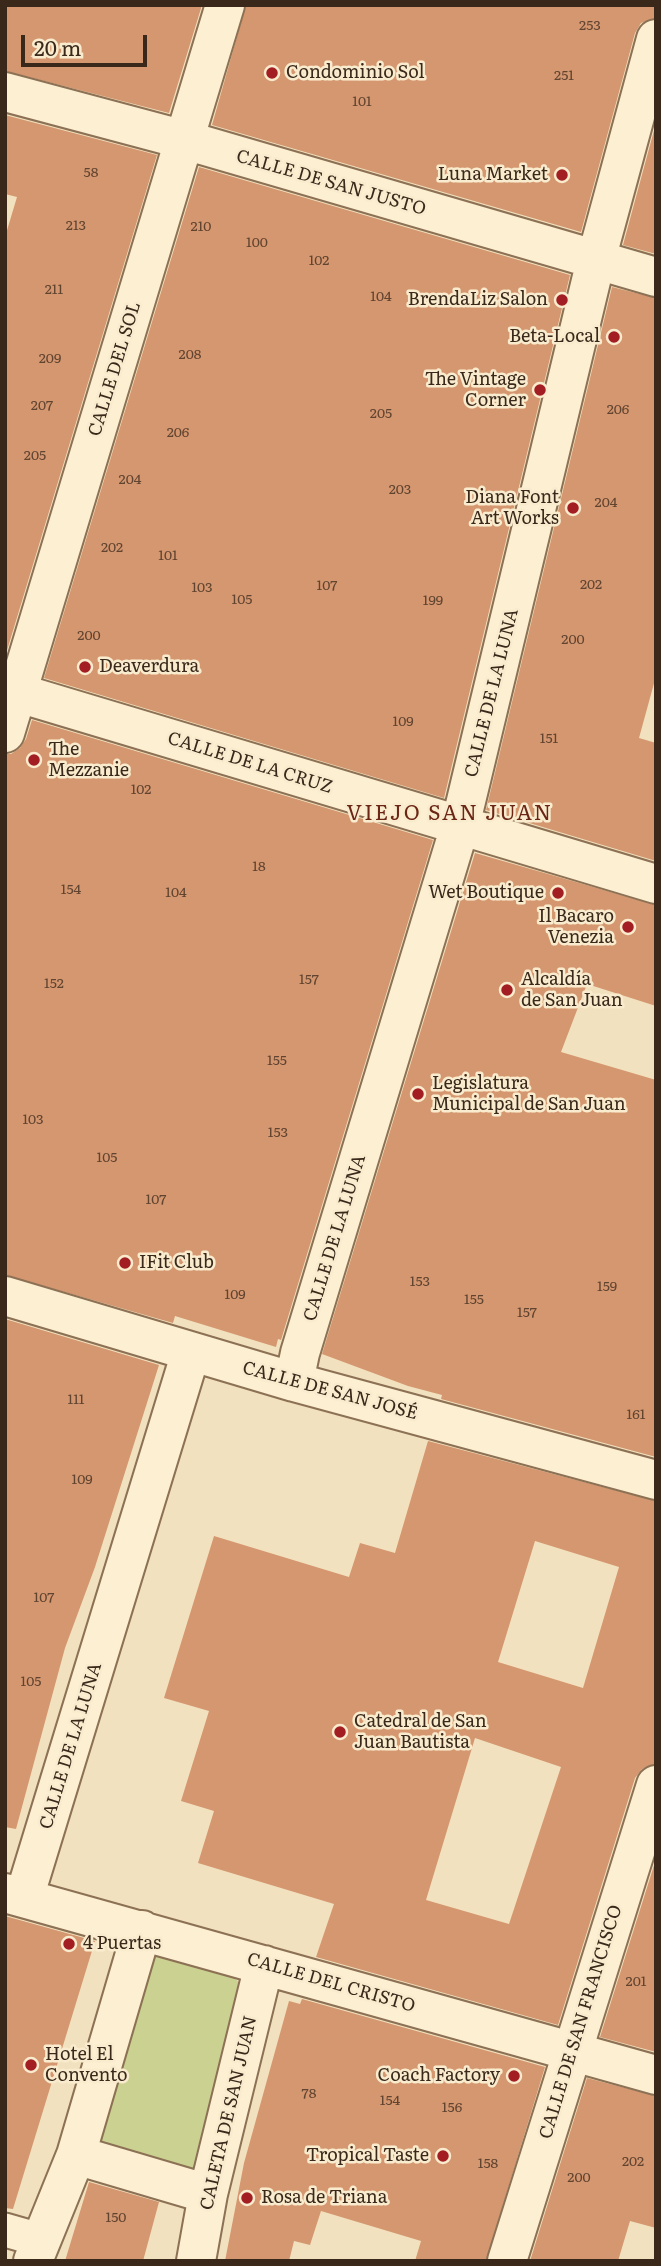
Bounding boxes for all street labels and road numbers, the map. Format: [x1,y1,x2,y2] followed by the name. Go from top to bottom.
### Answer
[234,146,428,220] street label: CALLE DE SAN JUSTO
[84,299,146,439] street label: CALLE DEL SOL
[461,606,523,780] street label: CALLE DE LA LUNA
[165,728,335,798] street label: CALLE DE LA CRUZ
[299,1152,371,1324] street label: CALLE DE LA LUNA
[240,1357,420,1425] street label: CALLE DE SAN JOSÉ
[35,1660,107,1832] street label: CALLE DE LA LUNA
[535,1902,627,2142] street label: CALLE DE SAN FRANCISCO
[244,1949,418,2017] street label: CALLE DEL CRISTO
[196,2014,262,2212] street label: CALETA DE SAN JUAN

